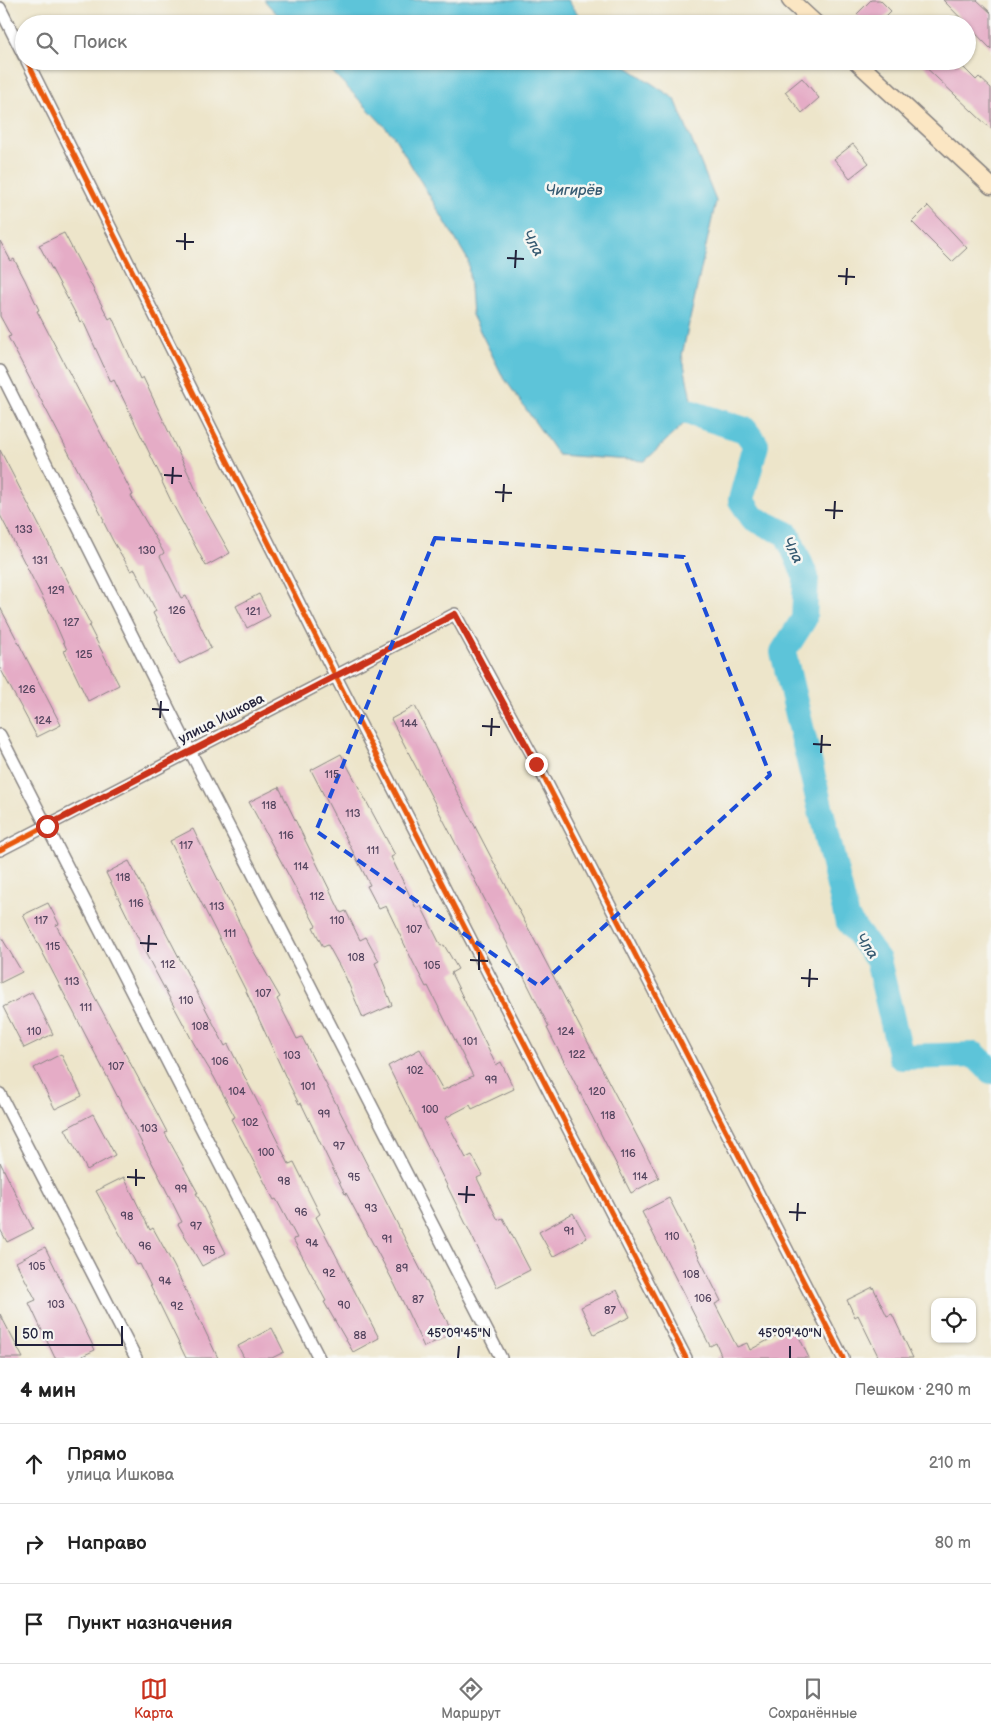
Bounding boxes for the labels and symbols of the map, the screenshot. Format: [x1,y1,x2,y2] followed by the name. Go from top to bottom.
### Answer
[545,181,603,200] water label: Чигирёв
[517,227,548,260] water label: Чла
[15,523,33,536] house number: 133
[778,534,807,567] water label: Чла
[138,544,156,557] house number: 130
[32,554,48,567] house number: 131
[47,584,65,597] house number: 129
[168,604,186,617] house number: 126
[246,605,260,618] house number: 121
[63,616,80,629] house number: 127
[75,648,93,661] house number: 125
[18,683,36,696] house number: 126
[176,689,268,747] street label: улица Ишкова
[34,714,52,727] house number: 124
[400,717,418,730] house number: 144
[525,753,548,776] route end
[325,768,339,781] house number: 115
[262,799,276,812] house number: 118
[345,807,361,820] house number: 113
[36,815,59,838] route start
[278,829,294,842] house number: 116
[179,839,194,852] house number: 117
[367,844,379,857] house number: 111
[293,860,309,873] house number: 114
[116,871,130,884] house number: 118
[309,890,325,903] house number: 112
[128,897,144,910] house number: 116
[209,900,225,913] house number: 113
[34,914,49,927] house number: 117
[330,914,345,927] house number: 110
[406,923,423,936] house number: 107
[224,927,236,940] house number: 111
[851,930,882,963] water label: Чла
[46,940,60,953] house number: 115
[347,951,365,964] house number: 108
[160,958,176,971] house number: 112
[423,959,441,972] house number: 105
[64,975,80,988] house number: 113
[255,987,272,1000] house number: 107
[179,994,194,1007] house number: 110
[80,1001,92,1014] house number: 111
[191,1020,209,1033] house number: 108
[27,1025,42,1038] house number: 110
[557,1025,575,1038] house number: 124
[463,1035,477,1048] house number: 101
[568,1048,586,1061] house number: 122
[283,1049,301,1062] house number: 103
[211,1055,229,1068] house number: 106
[108,1060,125,1073] house number: 107
[406,1064,424,1077] house number: 102
[485,1074,497,1087] house number: 99
[301,1080,315,1093] house number: 101
[228,1085,246,1098] house number: 104
[588,1085,606,1098] house number: 120
[421,1103,439,1116] house number: 100
[318,1108,330,1121] house number: 99
[601,1109,615,1122] house number: 118
[241,1116,259,1129] house number: 102
[140,1122,158,1135] house number: 103
[333,1140,345,1153] house number: 97
[257,1146,275,1159] house number: 100
[620,1147,636,1160] house number: 116
[632,1170,648,1183] house number: 114
[348,1171,360,1184] house number: 95
[278,1175,290,1188] house number: 98
[175,1183,187,1196] house number: 99
[364,1202,378,1215] house number: 93
[294,1206,308,1219] house number: 96
[121,1210,133,1223] house number: 98
[190,1220,202,1233] house number: 97
[564,1225,574,1238] house number: 91
[665,1230,680,1243] house number: 110
[382,1233,392,1246] house number: 91
[305,1237,319,1250] house number: 94
[138,1240,152,1253] house number: 96
[203,1244,215,1257] house number: 95
[28,1260,46,1273] house number: 105
[396,1262,408,1275] house number: 89
[323,1267,336,1280] house number: 92
[682,1268,700,1281] house number: 108
[158,1275,172,1288] house number: 94
[694,1292,712,1305] house number: 106
[412,1293,424,1306] house number: 87
[47,1298,65,1311] house number: 103
[338,1299,351,1312] house number: 90
[171,1300,184,1313] house number: 92
[604,1304,616,1317] house number: 87
[15,1323,122,1346] scale bar
[427,1326,491,1341] text: 45°09'45"N
[758,1326,822,1341] text: 45°09'40"N
[354,1329,366,1342] house number: 88

